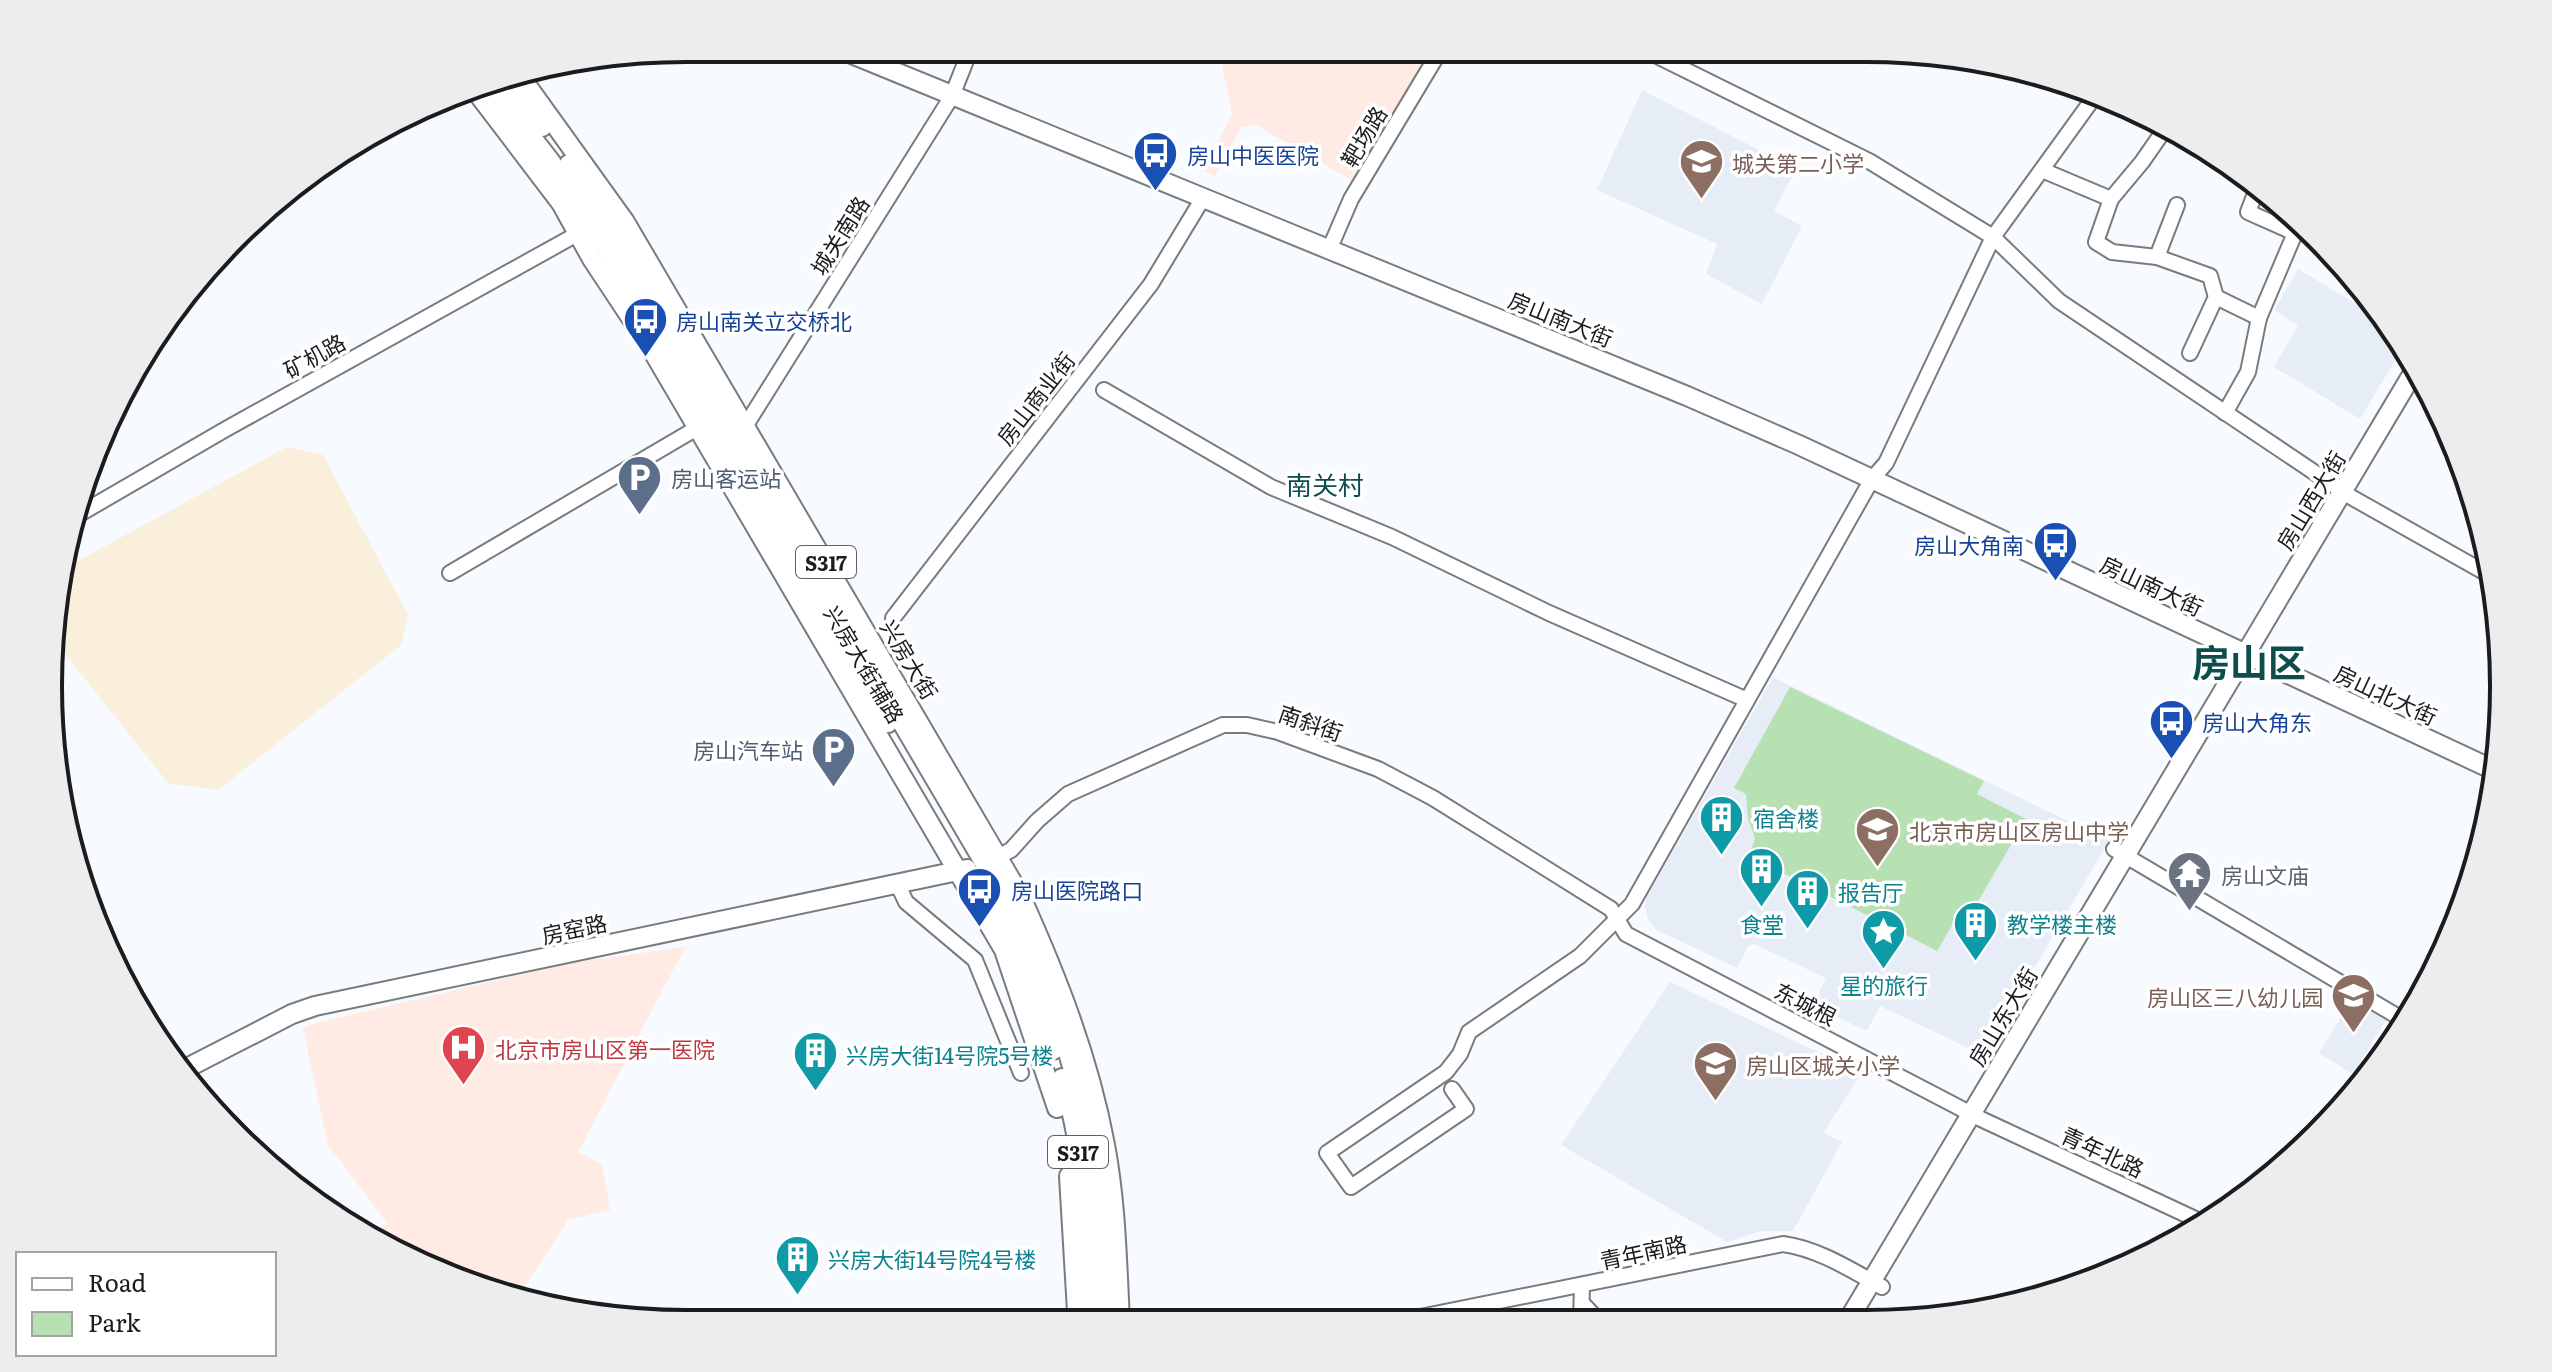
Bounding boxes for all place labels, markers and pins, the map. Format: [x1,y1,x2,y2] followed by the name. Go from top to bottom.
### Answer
[1132,130,1180,193] bus stop icon: 房山中医医院
[1187,138,1319,171] place label: 房山中医医院
[1677,138,1725,201] school or university icon: 城关第二小学
[1732,146,1864,179] place label: 城关第二小学
[621,296,669,359] bus stop icon: 房山南关立交桥北
[676,304,852,337] place label: 房山南关立交桥北
[616,453,664,516] parking icon: 房山客运站
[671,461,781,494] place label: 房山客运站
[2031,520,2079,583] bus stop icon: 房山大角南
[1914,528,2024,561] place label: 房山大角南
[2147,697,2195,760] bus stop icon: 房山大角东
[2202,705,2312,738] place label: 房山大角东
[810,725,858,788] parking icon: 房山汽车站
[693,733,803,766] place label: 房山汽车站
[1698,793,1746,856] building icon: 宿舍楼
[1753,801,1819,834] place label: 宿舍楼
[1854,806,1902,869] school or university icon: 北京市房山区房山中学
[1909,814,2129,847] place label: 北京市房山区房山中学
[1738,846,1786,909] building icon: 食堂
[2166,850,2214,913] temple icon: 房山文庙
[2221,858,2309,891] place label: 房山文庙
[956,865,1004,928] bus stop icon: 房山医院路口
[1783,867,1831,930] building icon: 报告厅
[1011,873,1143,906] place label: 房山医院路口
[1838,875,1904,908] place label: 报告厅
[1952,899,2000,962] building icon: 教学楼主楼
[1740,907,1784,940] place label: 食堂
[1860,907,1908,970] place icon: 星的旅行
[2007,907,2117,940] place label: 教学楼主楼
[1840,968,1928,1001] place label: 星的旅行
[2330,972,2378,1035] school or university icon: 房山区三八幼儿园
[2147,980,2323,1013] place label: 房山区三八幼儿园
[440,1024,488,1087] hospital icon: 北京市房山区第一医院
[791,1030,839,1093] building icon: 兴房大街14号院5号楼
[495,1032,715,1065] place label: 北京市房山区第一医院
[846,1038,1053,1071] place label: 兴房大街14号院5号楼
[1691,1040,1739,1103] school or university icon: 房山区城关小学
[1746,1048,1900,1081] place label: 房山区城关小学
[773,1234,821,1297] building icon: 兴房大街14号院4号楼
[828,1242,1036,1275] place label: 兴房大街14号院4号楼

